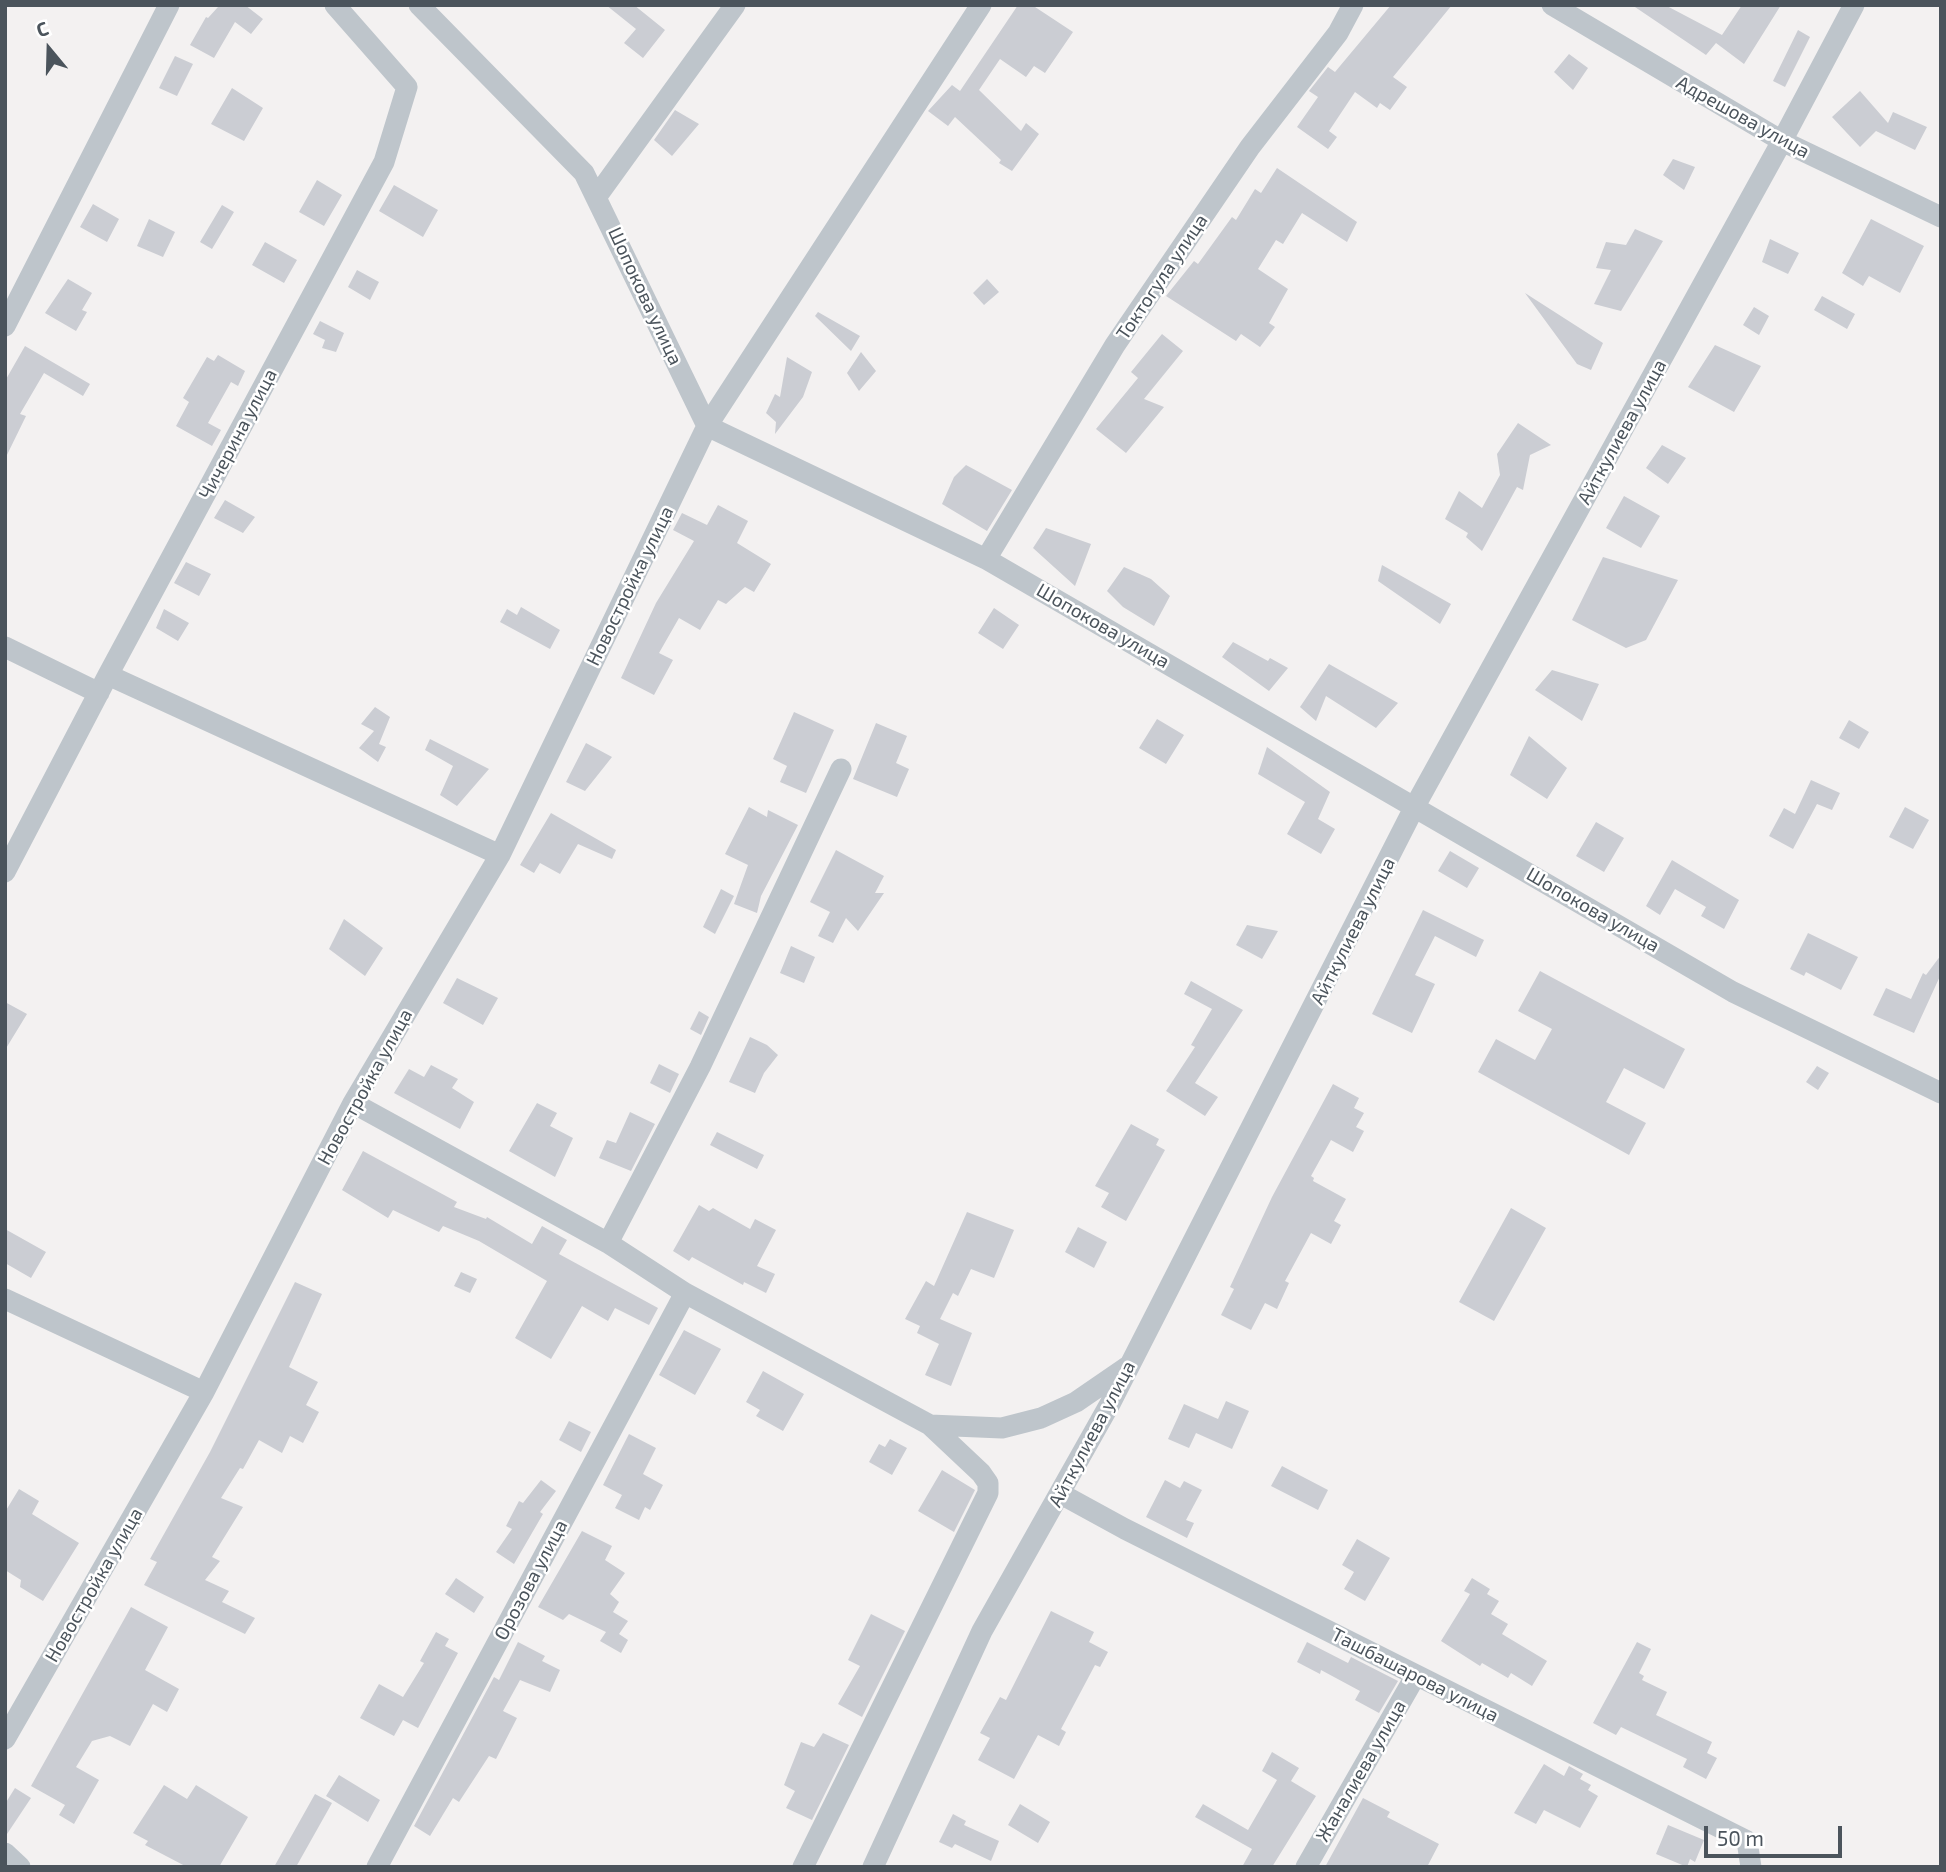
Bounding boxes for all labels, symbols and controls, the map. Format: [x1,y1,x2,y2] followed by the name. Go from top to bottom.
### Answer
[14,14,84,84] north arrow
[33,16,51,41] text: С
[1672,71,1814,163] street label: Адрешова улица
[1112,210,1212,344] street label: Токтогула улица
[603,223,687,369] street label: Шопокова улица
[1573,355,1671,509] street label: Айткулиева улица
[194,365,282,503] street label: Чичерина улица
[581,503,679,669] street label: Новостройка улица
[1033,579,1173,673] street label: Шопокова улица
[1306,854,1400,1008] street label: Айткулиева улица
[1523,863,1663,957] street label: Шопокова улица
[313,1005,417,1169] street label: Новостройка улица
[1044,1357,1140,1511] street label: Айткулиева улица
[40,1504,148,1666] street label: Новостройка улица
[490,1516,572,1644] street label: Орозова улица
[1328,1623,1502,1727] street label: Ташбашарова улица
[1311,1696,1411,1846] street label: Жаналиева улица
[1708,1812,1846,1856] scale bar
[1717,1825,1764,1850] text: 50 m

